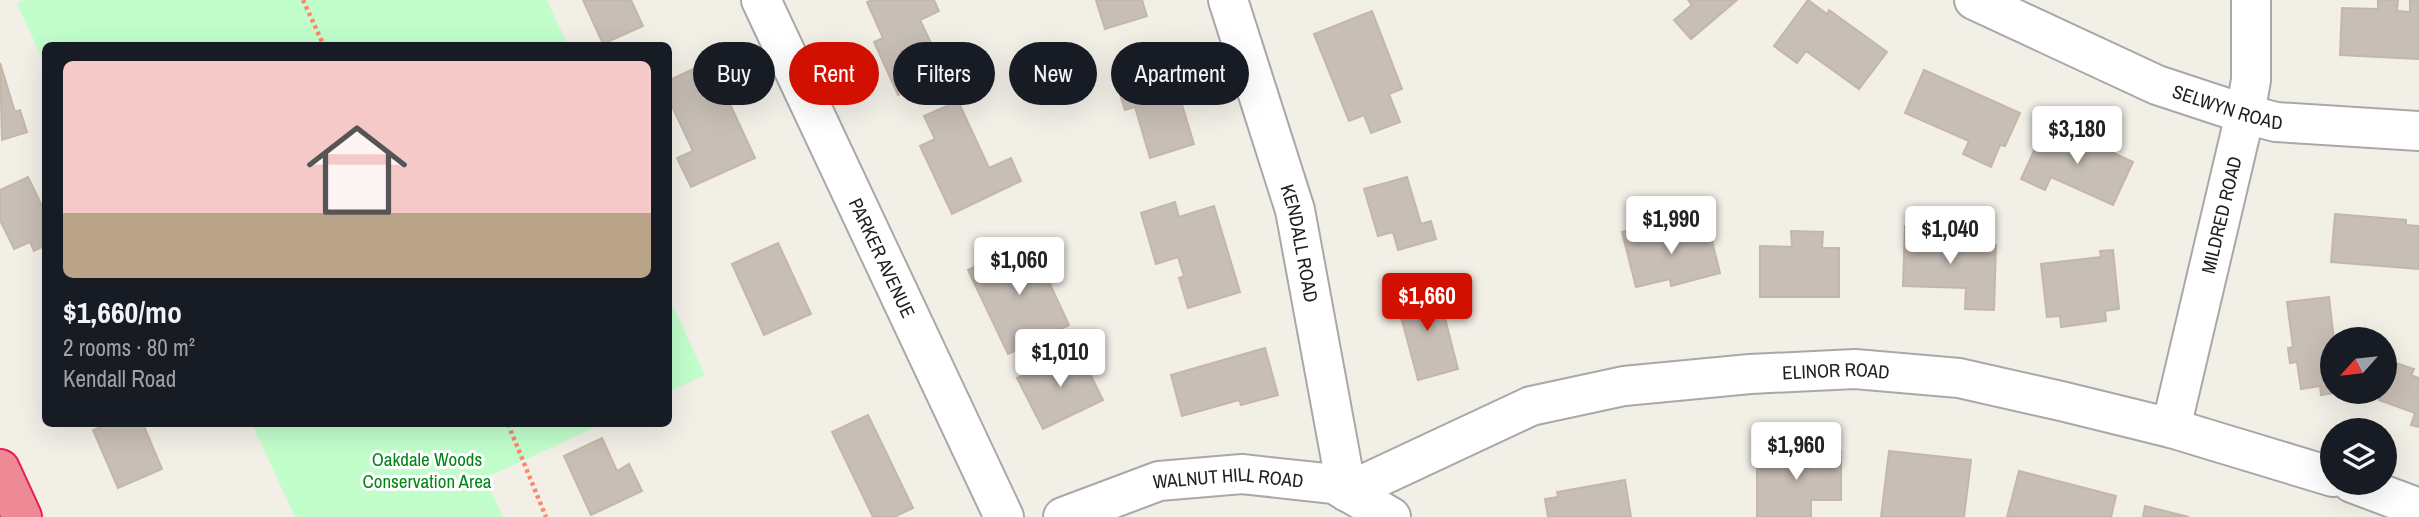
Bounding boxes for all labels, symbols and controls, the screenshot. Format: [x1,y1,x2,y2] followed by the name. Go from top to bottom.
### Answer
[693,42,775,105] chip: Buy
[789,42,879,105] chip: Rent
[893,42,995,105] chip: Filters
[1009,42,1097,105] chip: New
[1111,42,1249,105] chip: Apartment
[2169,78,2283,135] street label: SELWYN ROAD
[2020,106,2134,166] pin: $3,180
[294,107,420,233] icon: home
[2048,113,2106,144] text: $3,180
[2195,154,2248,276] street label: MILDRED ROAD
[1275,181,1325,304] street label: KENDALL ROAD
[843,194,922,322] street label: PARKER AVENUE
[1614,196,1728,256] pin: $1,990
[1642,203,1700,234] text: $1,990
[1893,206,2007,266] pin: $1,040
[1921,213,1979,244] text: $1,040
[962,238,1076,297] pin: $1,060
[990,244,1048,275] text: $1,060
[1370,274,1484,333] pin: $1,660
[1398,280,1456,311] text: $1,660
[63,292,182,332] text: $1,660/mo
[2320,327,2398,404] north arrow
[2320,327,2397,495] map controls
[1003,330,1117,389] pin: $1,010
[63,332,195,363] text: 2 rooms · 80 m²
[1031,336,1089,367] text: $1,010
[1782,356,1891,385] street label: ELINOR ROAD
[63,363,176,394] text: Kendall Road
[2320,418,2397,495] button: layers
[1739,422,1853,482] pin: $1,960
[1767,429,1825,460] text: $1,960
[362,446,492,494] park label: Oakdale Woods Conservation Area
[1152,461,1305,494] street label: WALNUT HILL ROAD

